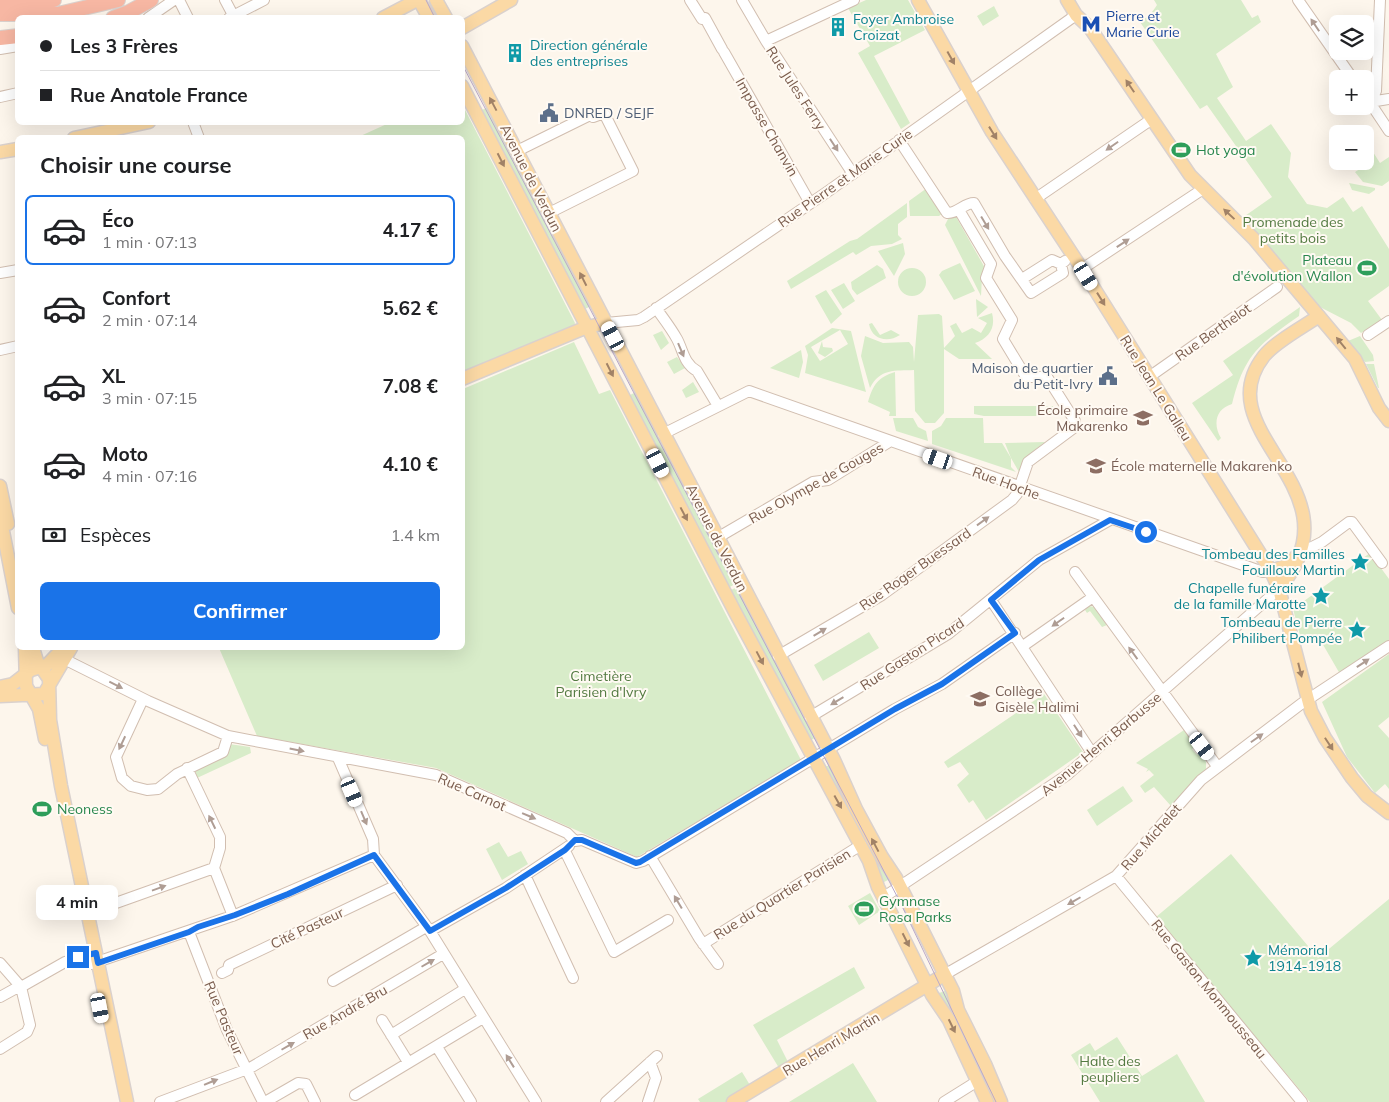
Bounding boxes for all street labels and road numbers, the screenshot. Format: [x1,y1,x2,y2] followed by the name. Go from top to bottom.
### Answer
[762,43,830,134] street label: Rue Jules Ferry
[731,74,803,180] street label: Impasse Chanvin
[496,121,566,235] street label: Avenue de Verdun
[774,125,916,231] street label: Rue Pierre et Marie Curie
[1172,299,1254,365] street label: Rue Berthelot
[1116,332,1196,444] street label: Rue Jean Le Galleu
[745,438,887,528] street label: Rue Olympe de Gouges
[970,462,1042,504] street label: Rue Hoche
[682,481,752,595] street label: Avenue de Verdun
[856,524,974,614] street label: Rue Roger Buessard
[857,614,967,694] street label: Rue Gaston Picard
[1037,688,1165,800] street label: Avenue Henri Barbusse
[435,769,509,815] street label: Rue Carnot
[1117,800,1185,874] street label: Rue Michelet
[710,844,854,944] street label: Rue du Quartier Parisien
[268,903,347,953] street label: Cité Pasteur
[1147,916,1271,1062] street label: Rue Gaston Monmousseau
[200,978,248,1059] street label: Rue Pasteur
[299,980,391,1044] street label: Rue André Bru
[779,1008,883,1080] street label: Rue Henri Martin

